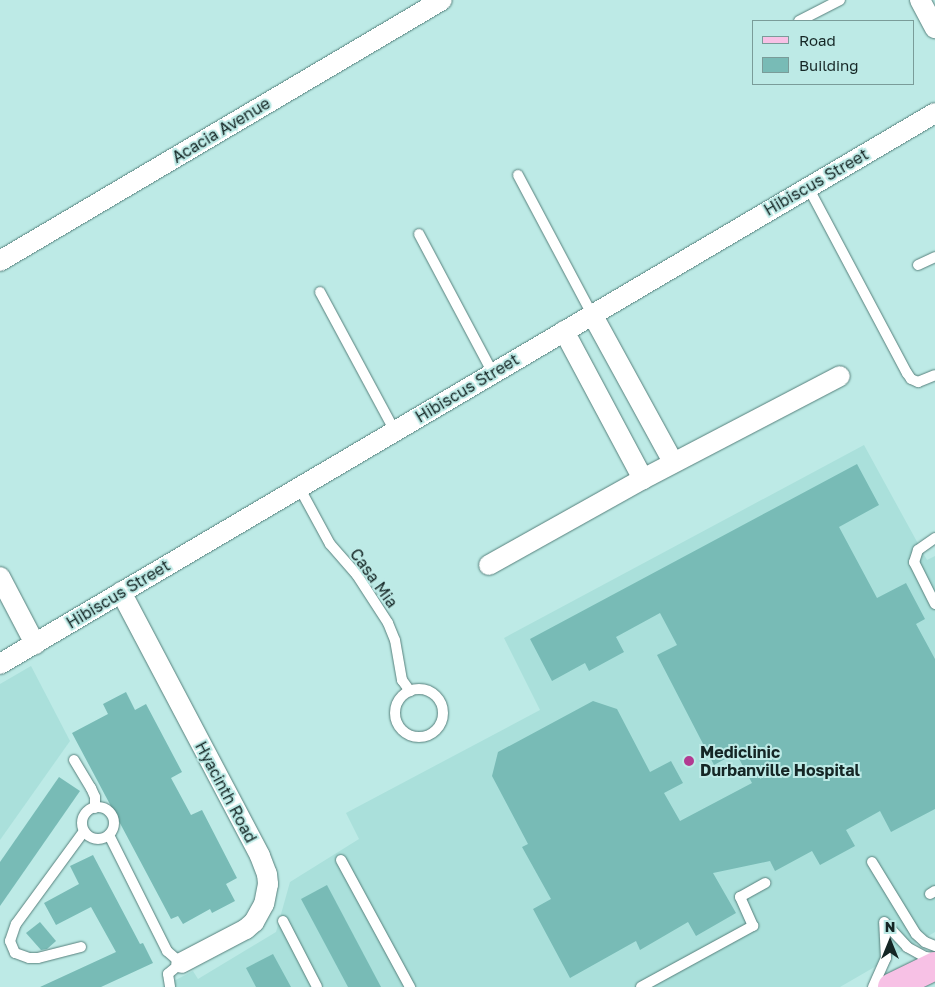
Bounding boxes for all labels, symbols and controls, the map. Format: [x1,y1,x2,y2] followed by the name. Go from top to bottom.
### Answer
[752,20,915,85] legend
[799,31,836,49] text: Road
[799,56,859,74] text: Building
[169,93,273,167] street label: Acacia Avenue
[760,144,872,220] street label: Hibiscus Street
[412,350,522,426] street label: Hibiscus Street
[346,545,402,611] street label: Casa Mia
[63,556,173,632] street label: Hibiscus Street
[191,738,261,846] street label: Hyacinth Road
[700,742,860,780] place label: Mediclinic Durbanville Hospital
[682,754,696,768] marker: Mediclinic Durbanville Hospital
[865,917,915,967] north arrow
[885,918,895,935] text: N

